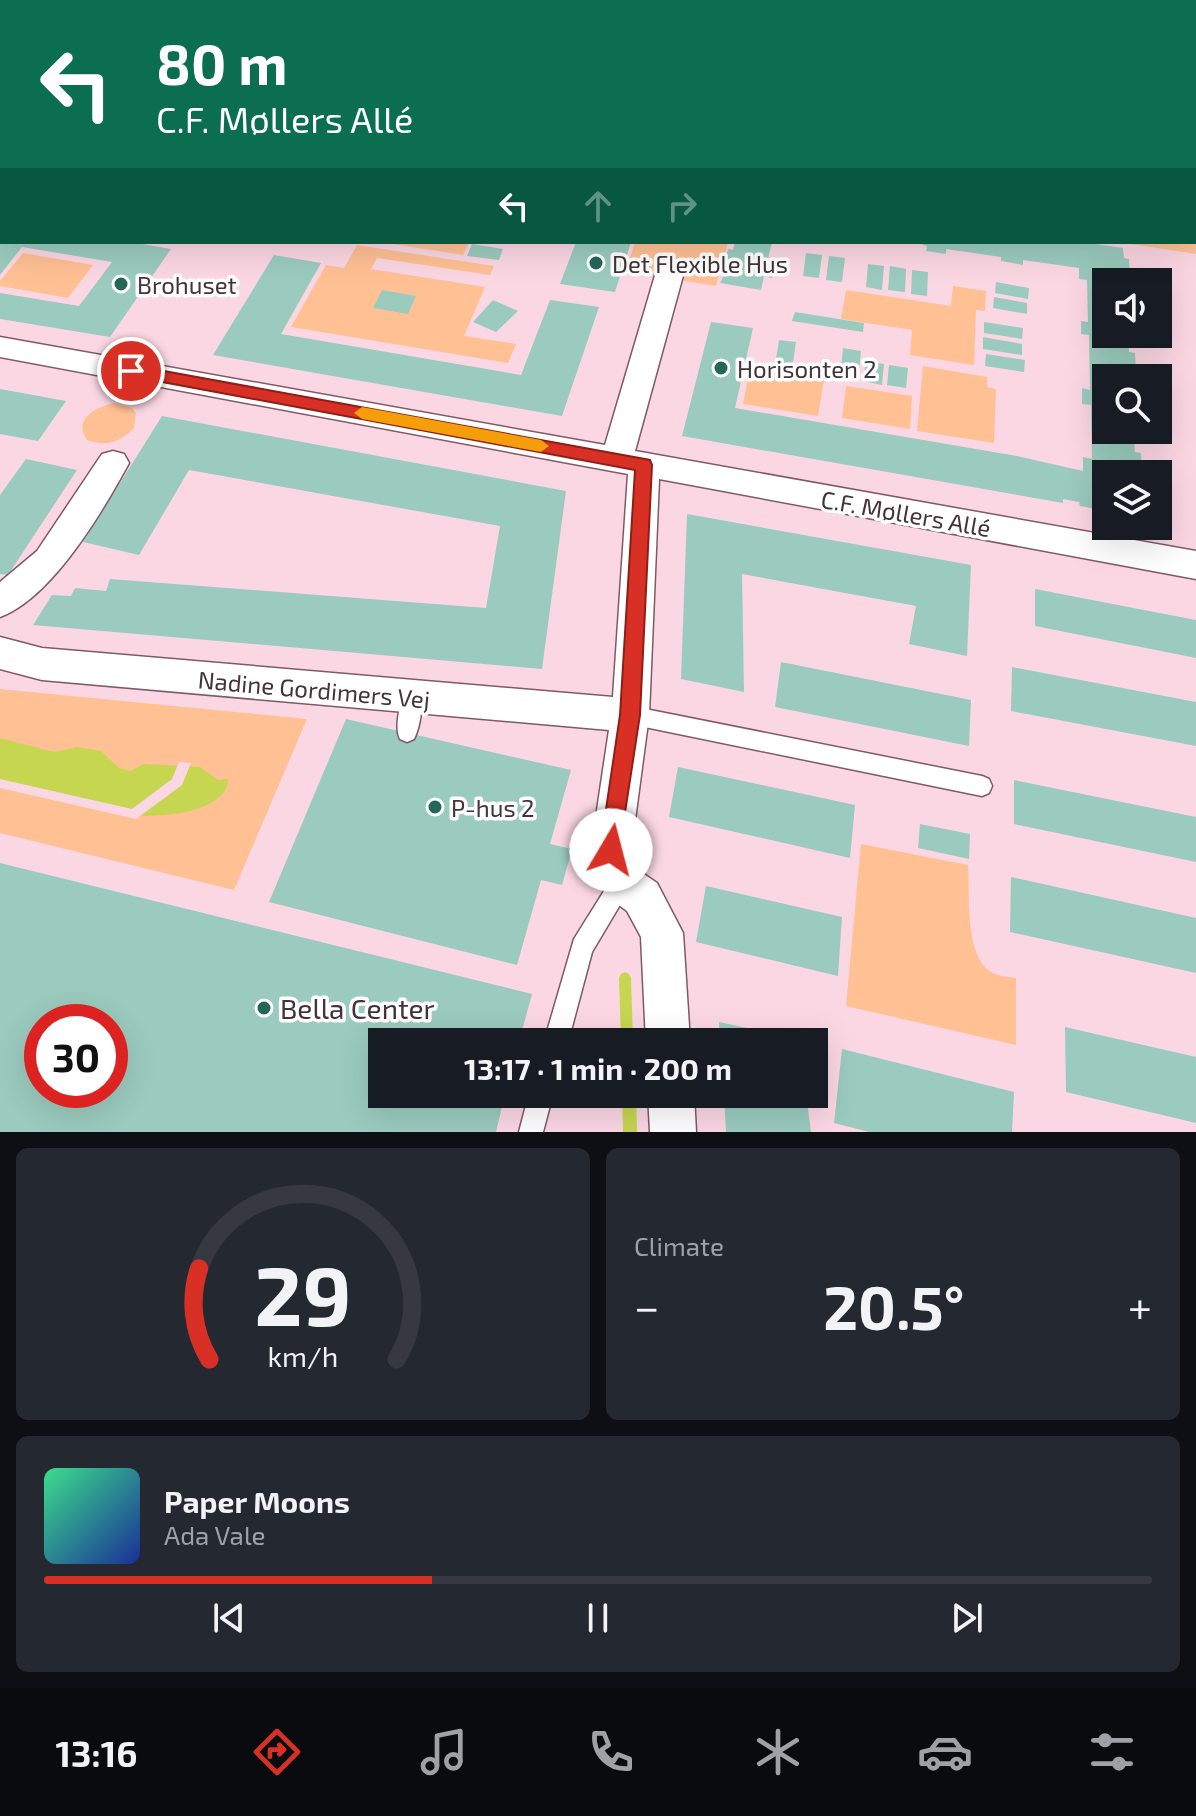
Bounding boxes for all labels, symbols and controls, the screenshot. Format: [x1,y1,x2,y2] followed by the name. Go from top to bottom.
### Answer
[156,29,288,96] text: 80 m
[24,32,128,136] icon: left
[156,97,413,140] text: C.F. Møllers Allé
[492,184,536,228] icon: left
[576,184,620,228] icon: ahead
[660,184,704,228] icon: right
[612,249,788,278] place label: Det Flexible Hus
[587,254,605,272] marker: Det Flexible Hus
[1092,268,1172,540] map controls
[1092,268,1172,348] button: sound
[137,270,237,299] place label: Brohuset
[112,275,130,293] marker: Brohuset
[97,337,165,405] pin
[109,349,153,393] icon: arrive
[737,354,877,383] place label: Horisonten 2
[712,359,730,377] marker: Horisonten 2
[1092,364,1172,444] button: search
[1092,460,1172,540] button: layers
[819,484,993,542] street label: C.F. Møllers Allé
[197,664,431,714] street label: Nadine Gordimers Vej
[451,793,534,822] place label: P-hus 2
[426,798,444,816] marker: P-hus 2
[569,808,653,892] position arrow
[280,991,435,1025] place label: Bella Center
[255,999,273,1017] marker: Bella Center
[24,1004,128,1108] speed limit sign: 30
[464,1050,732,1086] text: 13:17 · 1 min · 200 m
[634,1230,724,1261] text: Climate
[254,1243,352,1343] text: 29
[823,1270,964,1342] text: 20.5°
[634,1279,660,1332] text: −
[1128,1279,1152,1332] text: +
[268,1338,338,1373] text: km/h
[164,1483,350,1519] text: Paper Moons
[164,1519,266,1550] text: Ada Vale
[207,1596,251,1640] icon: previous
[576,1596,620,1640] icon: pause
[945,1596,989,1640] icon: next
[249,1724,305,1780] icon: directions
[416,1724,472,1780] icon: music
[583,1724,639,1780] icon: phone
[750,1724,806,1780] icon: climate
[917,1724,973,1780] icon: car
[1084,1724,1140,1780] icon: filters
[56,1731,138,1774] text: 13:16

